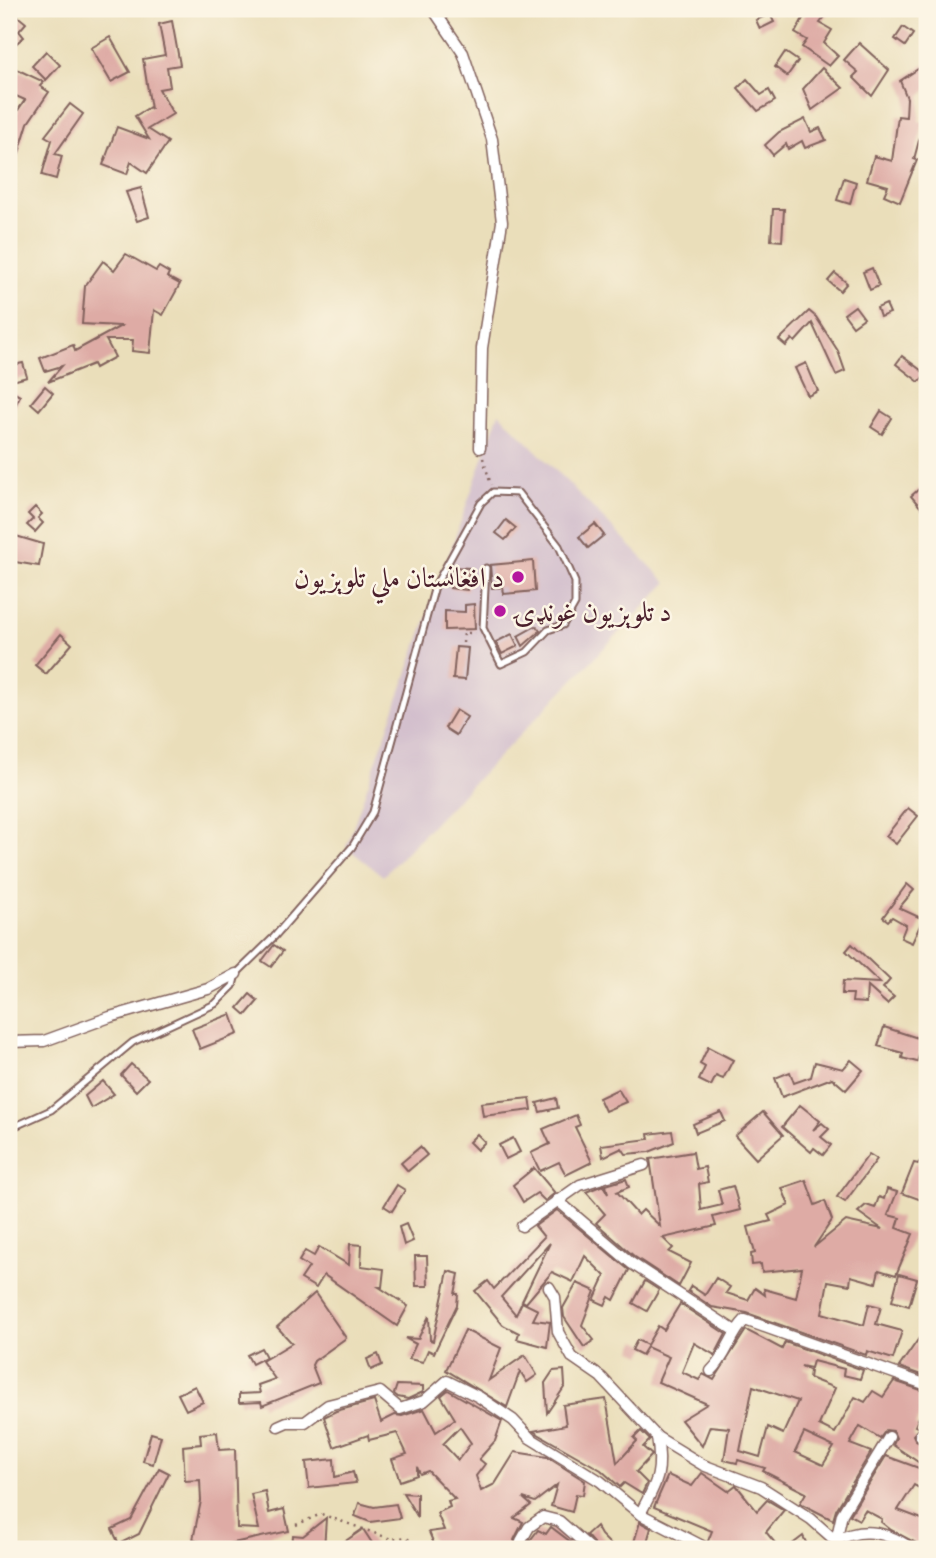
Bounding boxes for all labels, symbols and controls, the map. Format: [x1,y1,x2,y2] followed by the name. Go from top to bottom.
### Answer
[294,559,504,604] place label: د افغانستان ملي تلوېزیون
[510,569,526,585] marker: د افغانستان ملي تلوېزیون
[513,593,672,631] place label: د تلوېزیون غونډۍ
[492,603,508,619] marker: د تلوېزیون غونډۍ

